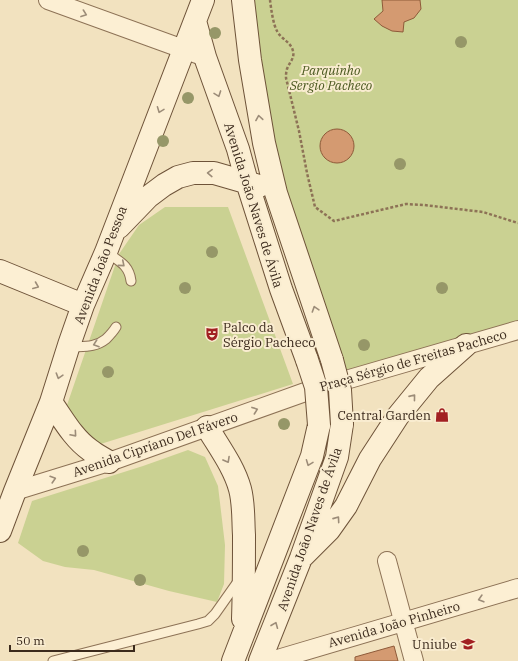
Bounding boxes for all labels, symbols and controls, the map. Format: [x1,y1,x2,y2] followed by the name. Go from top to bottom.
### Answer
[81,9,88,17] one-way arrow
[289,62,372,94] park label: Parquinho Sergio Pacheco
[214,90,222,97] one-way arrow
[156,107,164,114] one-way arrow
[256,115,264,121] one-way arrow
[220,120,287,290] street label: Avenida João Naves de Ávila
[207,169,213,177] one-way arrow
[70,204,131,327] street label: Avenida João Pessoa
[117,260,125,267] one-way arrow
[32,281,40,289] one-way arrow
[311,306,320,313] one-way arrow
[223,319,316,351] place label: Palco da Sérgio Pacheco
[204,326,220,342] theatre icon: Palco da Sérgio Pacheco
[318,326,509,395] street label: Praça Sérgio de Freitas Pacheco
[92,339,99,348] one-way arrow
[55,372,64,379] one-way arrow
[409,395,416,402] one-way arrow
[251,406,258,414] one-way arrow
[338,407,431,424] place label: Central Garden
[434,407,450,423] shop icon: Central Garden
[70,408,240,481] street label: Avenida Cipríano Del Fávero
[69,429,76,437] one-way arrow
[273,445,346,613] street label: Avenida João Naves de Ávila
[222,456,230,463] one-way arrow
[306,459,314,466] one-way arrow
[49,475,56,484] one-way arrow
[332,516,340,523] one-way arrow
[477,594,484,603] one-way arrow
[326,598,462,651] street label: Avenida João Pinheiro
[270,621,278,628] one-way arrow
[10,627,134,653] scale bar
[16,633,45,648] text: 50 m
[412,636,457,653] place label: Uniube
[460,636,476,652] school or university icon: Uniube

